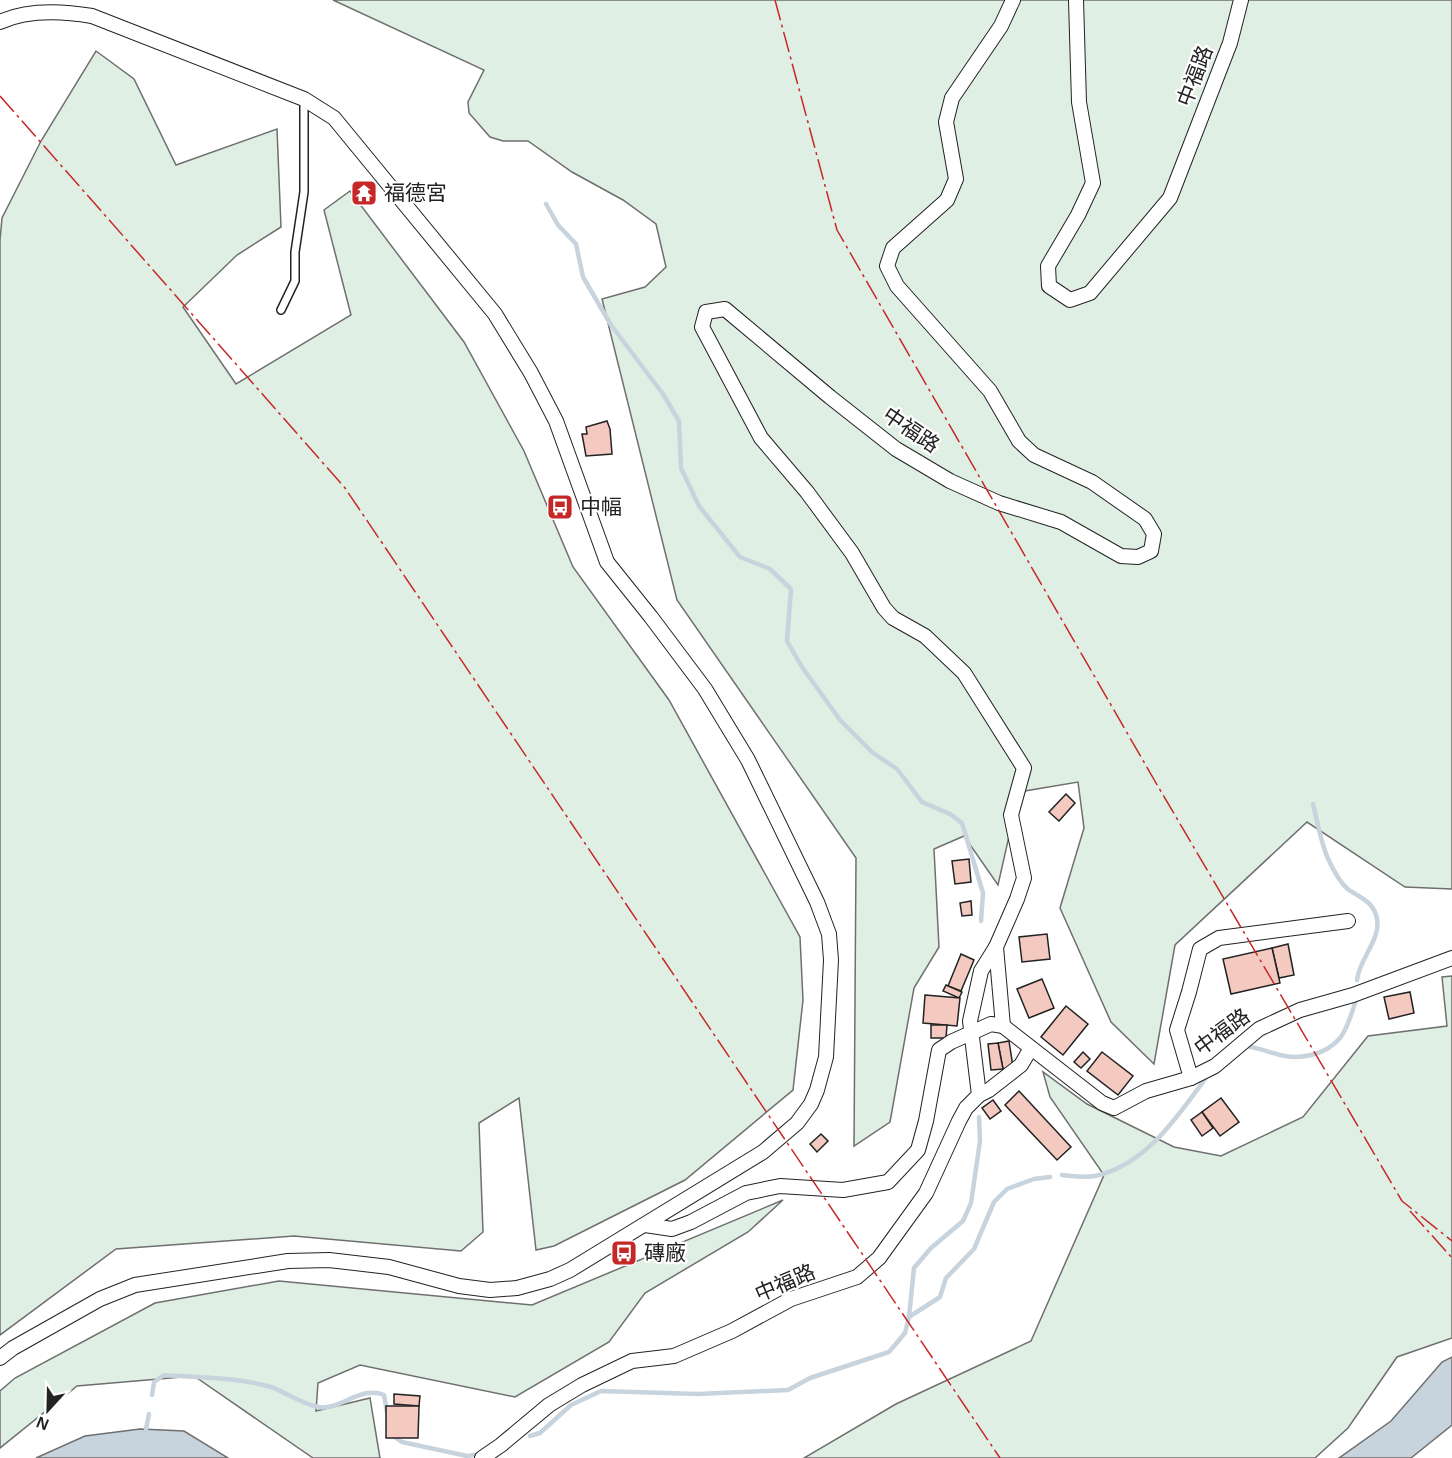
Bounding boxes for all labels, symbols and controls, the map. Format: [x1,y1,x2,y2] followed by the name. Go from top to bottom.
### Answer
[1173,42,1217,109] street label: 中福路
[349,178,379,208] temple icon: 福德宮
[384,181,447,204] place label: 福德宮
[879,402,944,457] street label: 中福路
[545,492,575,522] bus stop icon: 中幅
[580,495,622,518] place label: 中幅
[1189,1004,1254,1059] street label: 中福路
[609,1238,639,1268] bus stop icon: 磚廠
[644,1241,686,1264] place label: 磚廠
[751,1260,818,1305] street label: 中福路
[18,1380,78,1440] north arrow
[34,1413,51,1433] text: N

